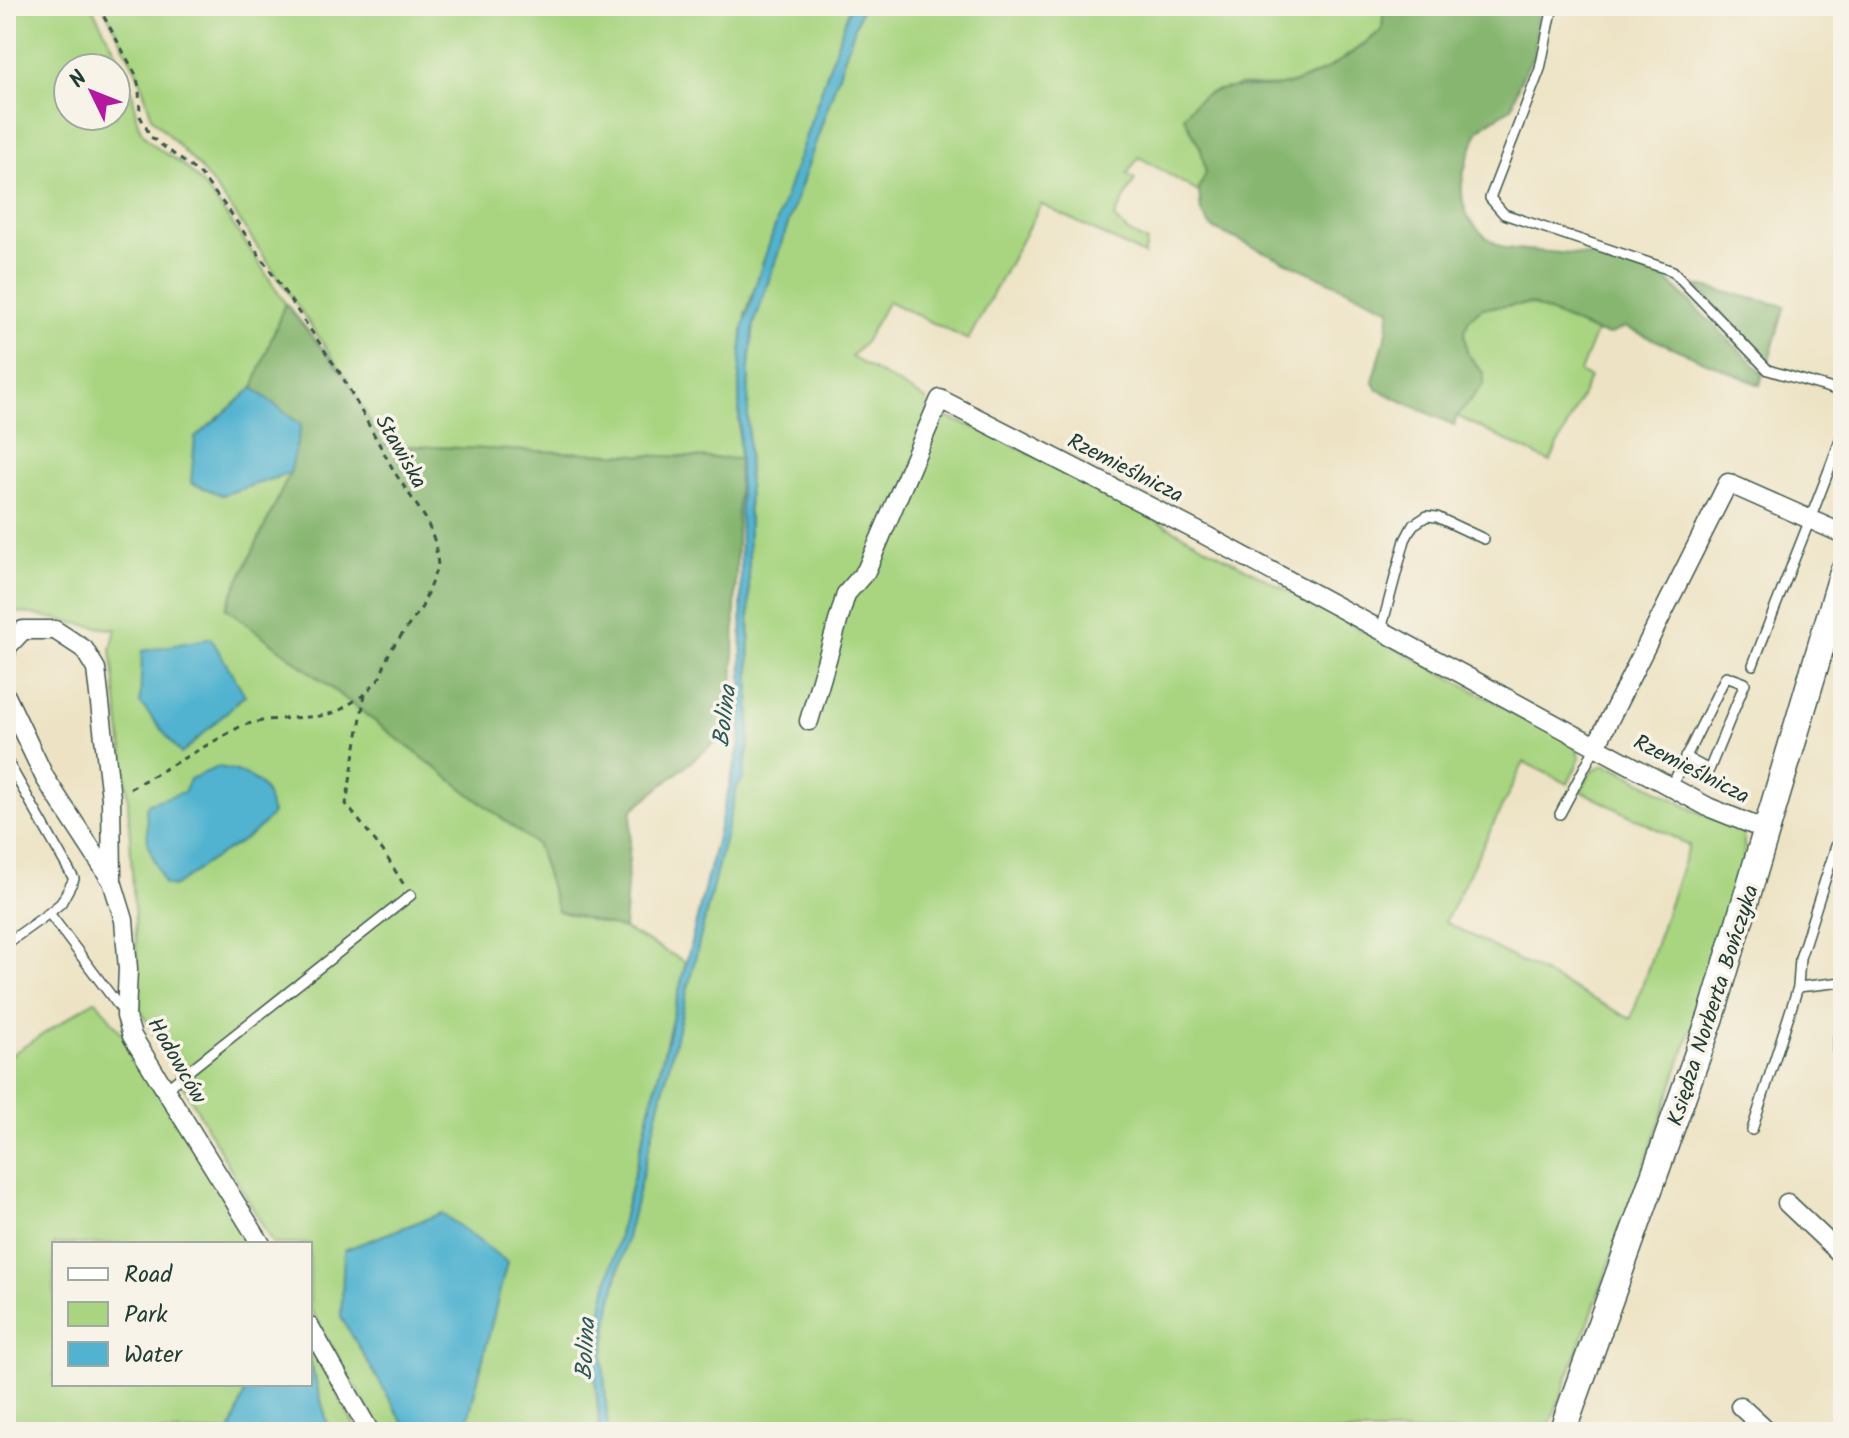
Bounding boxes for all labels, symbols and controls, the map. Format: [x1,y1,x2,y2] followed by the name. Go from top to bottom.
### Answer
[52,52,132,132] north arrow
[62,63,97,97] text: N
[365,409,435,496] street label: Stawiska
[1061,425,1189,514] street label: Rzemieślnicza
[702,681,749,749] water label: Bolina
[1627,726,1755,815] street label: Rzemieślnicza
[1659,881,1770,1131] street label: Księdza Norberta Bończyka
[137,1011,215,1111] street label: Hodowców
[52,1242,312,1386] legend
[124,1256,173,1295] text: Road
[124,1296,168,1335] text: Park
[565,1315,608,1381] water label: Bolina
[124,1336,184,1375] text: Water

